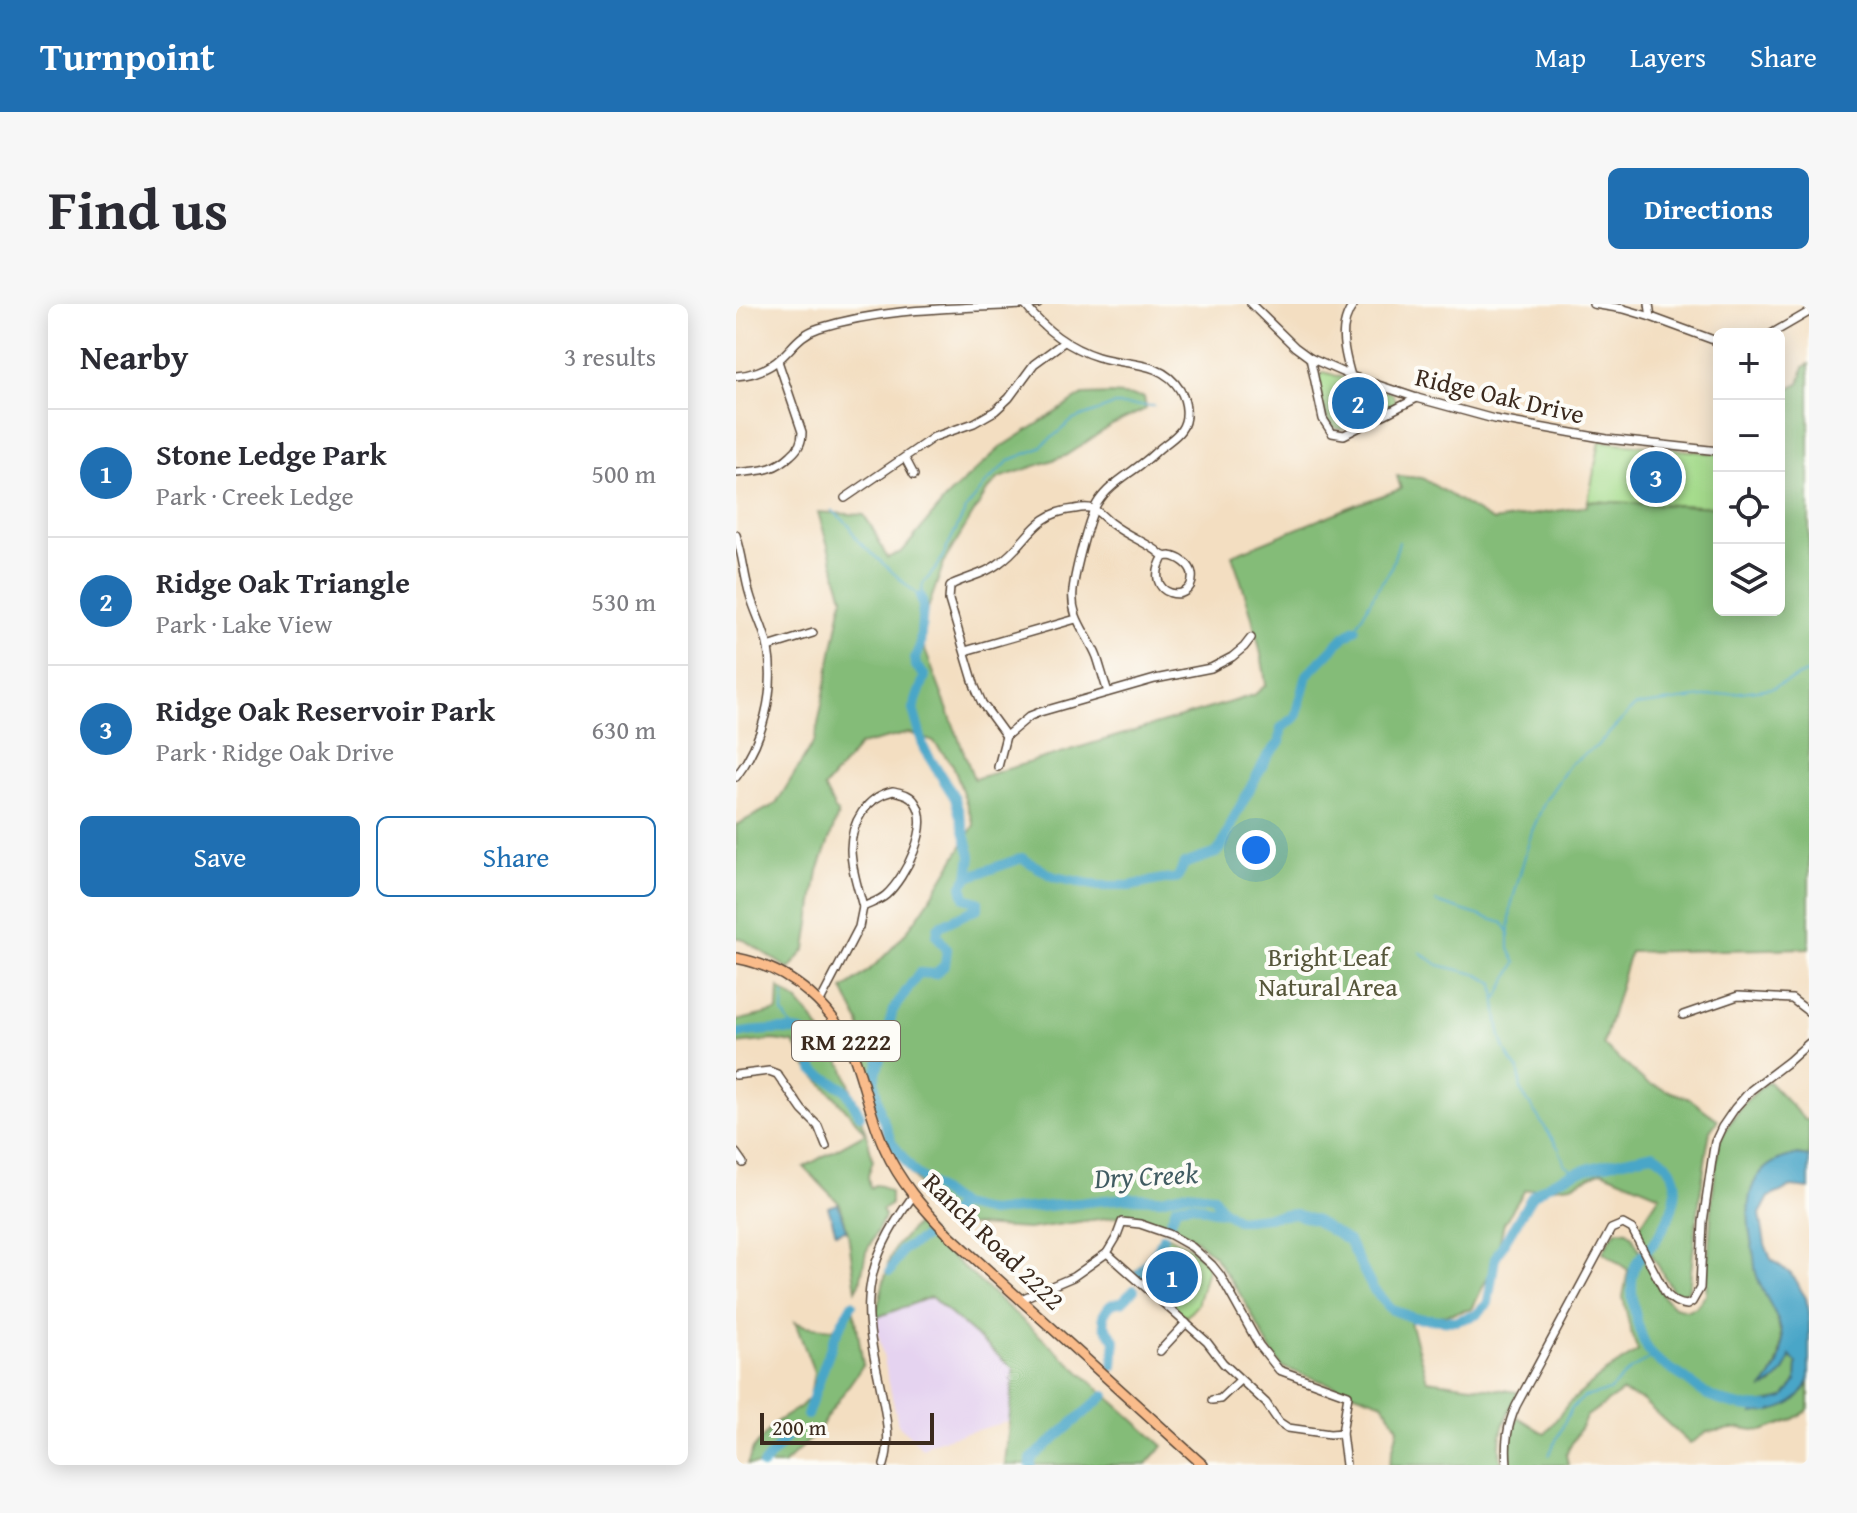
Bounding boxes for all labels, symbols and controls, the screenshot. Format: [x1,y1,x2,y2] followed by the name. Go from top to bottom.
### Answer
[40,28,215,84] text: Turnpoint
[1535,36,1586,77] text: Map
[1630,36,1706,77] text: Layers
[1750,36,1817,77] text: Share
[48,167,228,250] text: Find us
[1608,168,1809,249] button: Directions
[1713,328,1785,616] map controls
[1713,328,1785,400] button: +
[80,332,189,381] text: Nearby
[564,337,656,376] text: 3 results
[1412,357,1588,433] street label: Ridge Oak Drive
[1332,373,1384,433] pin: 2
[1713,400,1785,472] button: −
[156,432,387,476] text: Stone Ledge Park
[1630,447,1682,507] pin: 3
[99,454,113,493] text: 1
[591,454,656,493] text: 500 m
[1713,472,1785,544] button: locate
[156,476,354,515] text: Park · Creek Ledge
[1713,544,1785,616] button: layers
[156,560,410,604] text: Ridge Oak Triangle
[99,582,113,621] text: 2
[591,582,656,621] text: 530 m
[156,604,333,643] text: Park · Lake View
[156,688,495,732] text: Ridge Oak Reservoir Park
[99,710,113,749] text: 3
[591,710,656,749] text: 630 m
[156,732,394,771] text: Park · Ridge Oak Drive
[80,816,360,897] button: Save
[376,816,656,897] button: Share
[1236,830,1276,870] your location
[1259,937,1398,1006] park label: Bright Leaf Natural Area
[792,1021,900,1061] road number: RM 2222
[1092,1152,1199,1198] water label: Dry Creek
[914,1163,1074,1319] street label: Ranch Road 2222
[1146,1247,1198,1307] pin: 1
[760,1409,934,1445] scale bar
[772,1411,827,1443] text: 200 m

